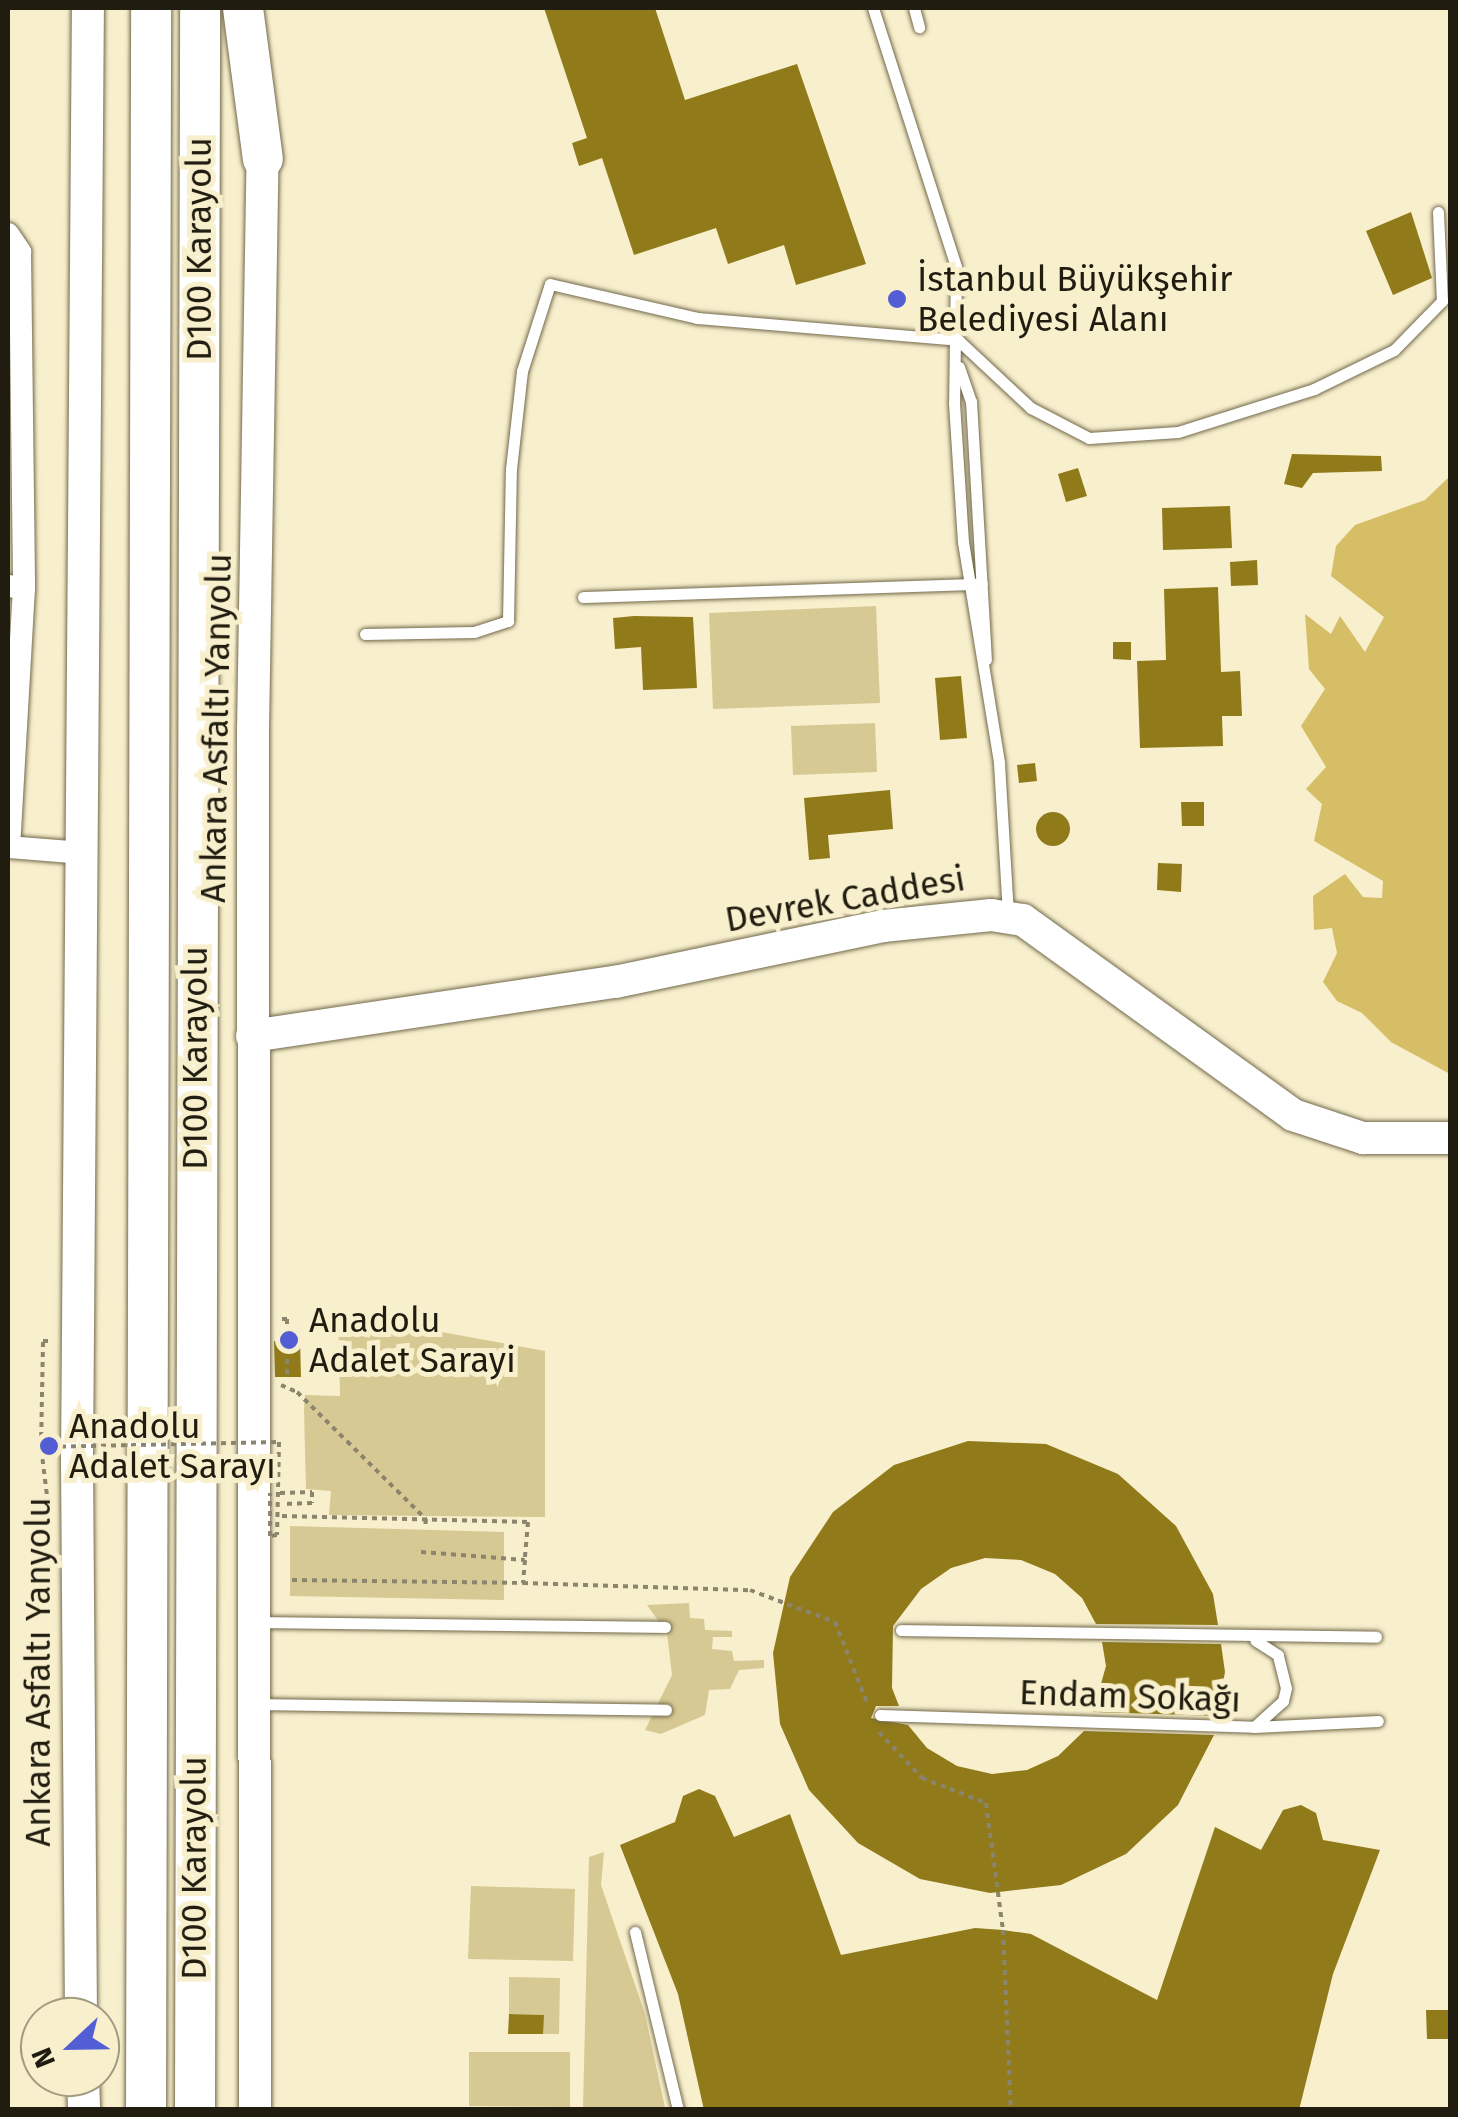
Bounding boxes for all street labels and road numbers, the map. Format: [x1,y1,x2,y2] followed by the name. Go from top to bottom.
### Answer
[178,137,220,361] street label: D100 Karayolu
[192,553,240,903] street label: Ankara Asfaltı Yanyolu
[722,857,968,941] street label: Devrek Caddesi
[174,946,216,1170] street label: D100 Karayolu
[17,1497,59,1847] street label: Ankara Asfaltı Yanyolu
[1018,1671,1242,1721] street label: Endam Sokağı
[173,1756,215,1980] street label: D100 Karayolu

